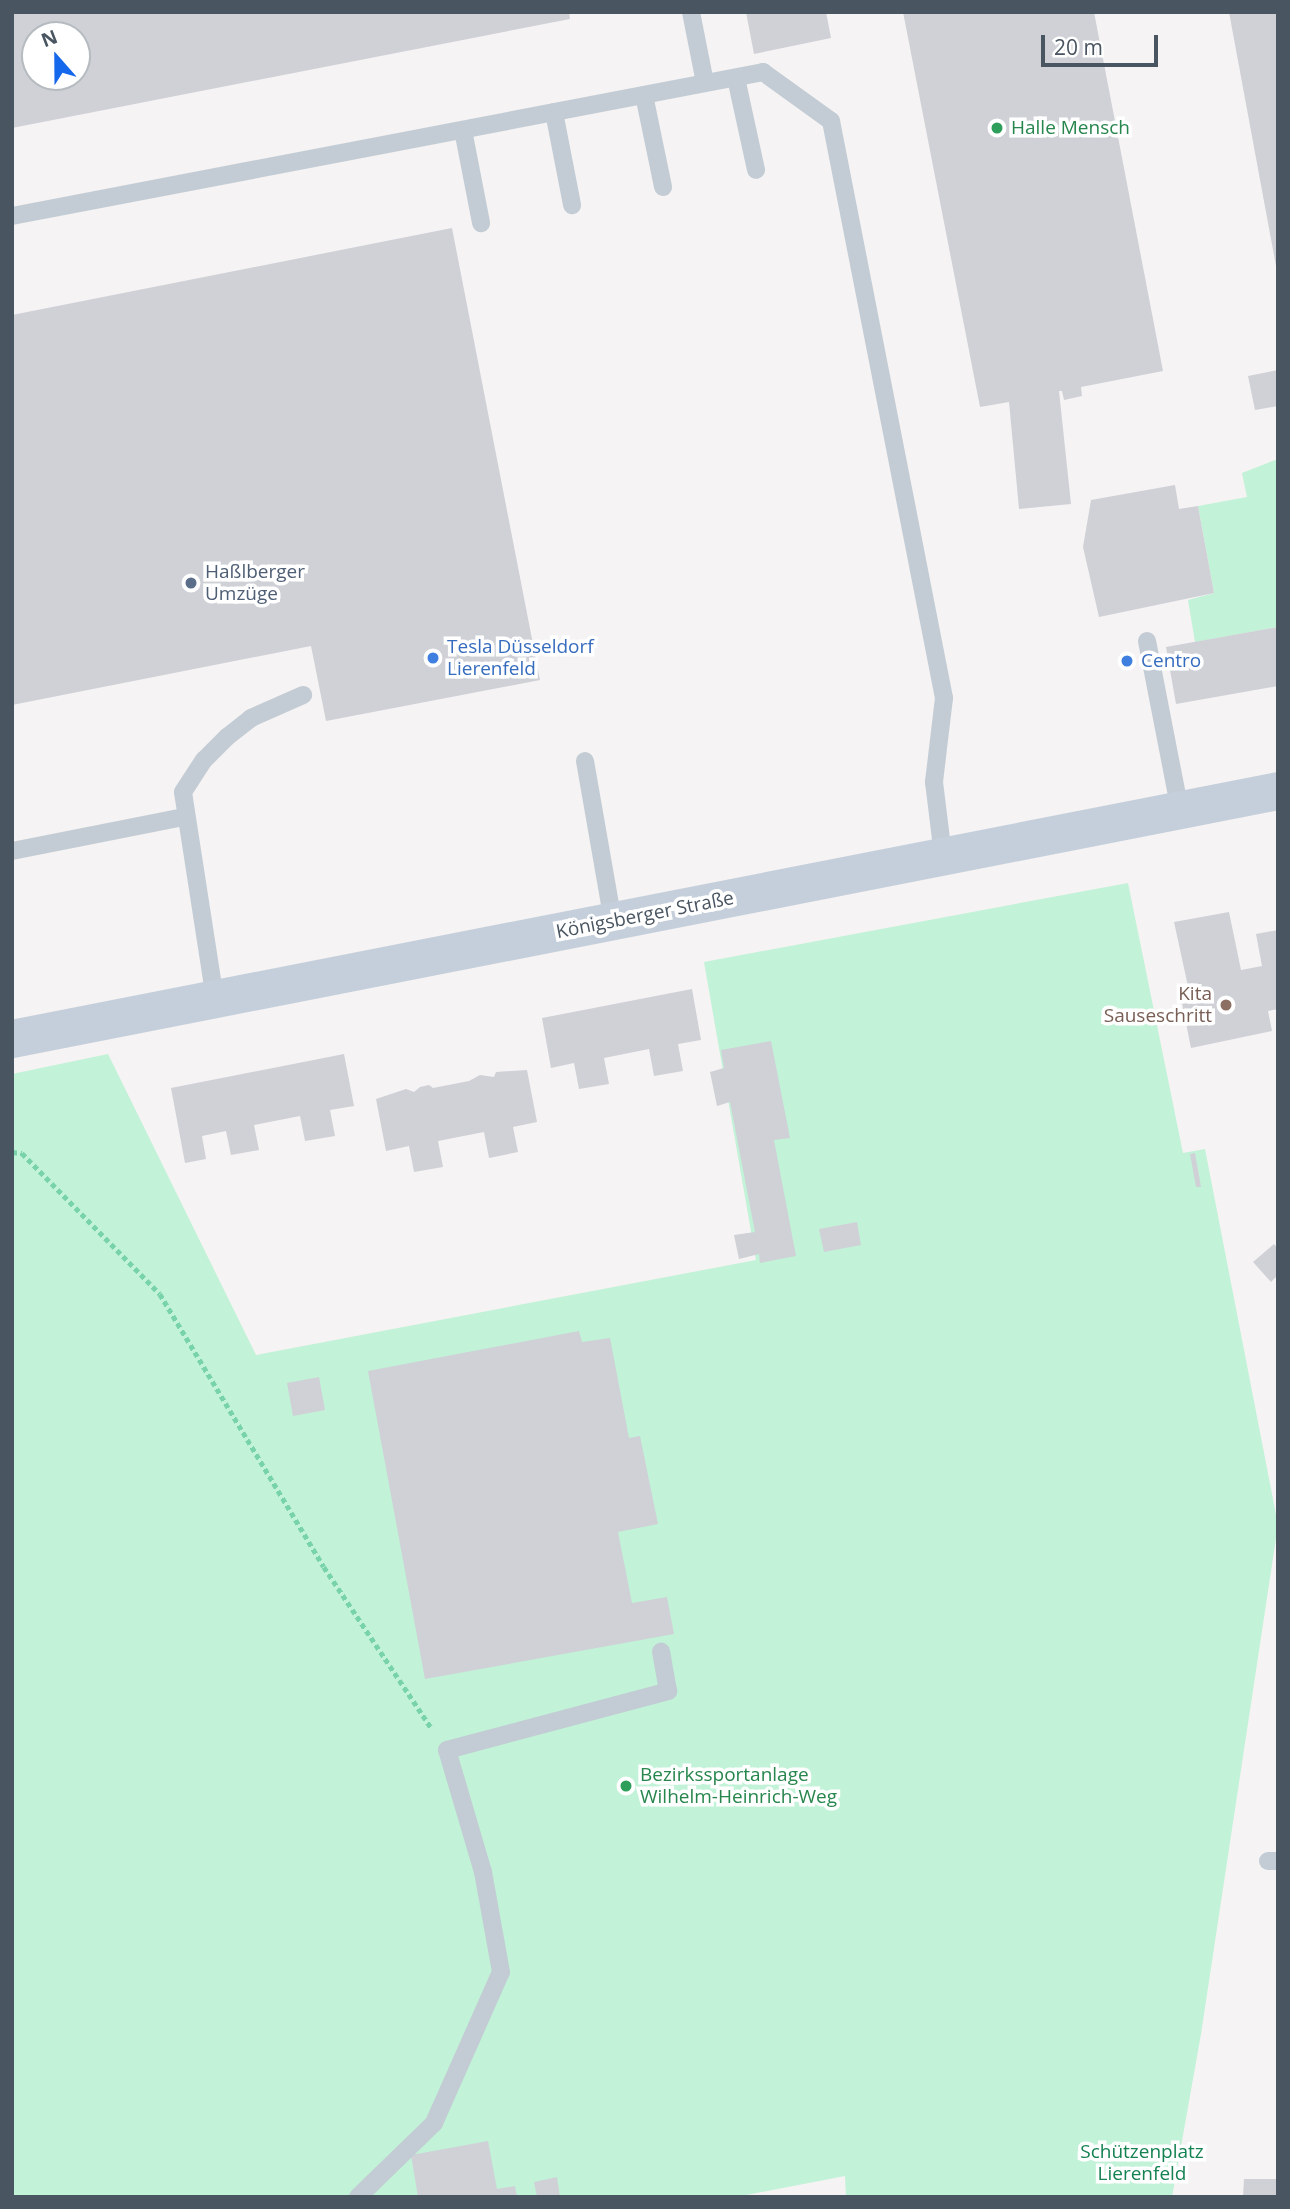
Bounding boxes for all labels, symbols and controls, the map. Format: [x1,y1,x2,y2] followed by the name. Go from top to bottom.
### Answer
[21,21,91,91] north arrow
[1045,21,1162,65] scale bar
[37,23,61,53] text: N
[1054,33,1103,61] text: 20 m
[1011,117,1130,139] place label: Halle Mensch
[989,120,1005,136] marker: Halle Mensch
[205,561,305,605] place label: Haßlberger Umzüge
[183,575,199,591] marker: Haßlberger Umzüge
[447,636,594,680] place label: Tesla Düsseldorf Lierenfeld
[425,650,441,666] marker: Tesla Düsseldorf Lierenfeld
[1141,650,1201,672] place label: Centro
[1119,653,1135,669] marker: Centro
[554,887,736,943] street label: Königsberger Straße
[1104,983,1212,1027] place label: Kita Sauseschritt
[1218,997,1234,1013] marker: Kita Sauseschritt
[640,1764,837,1808] place label: Bezirkssportanlage Wilhelm-Heinrich-Weg
[618,1778,634,1794] marker: Bezirkssportanlage Wilhelm-Heinrich-Weg
[1080,2141,1204,2185] park label: Schützenplatz Lierenfeld

